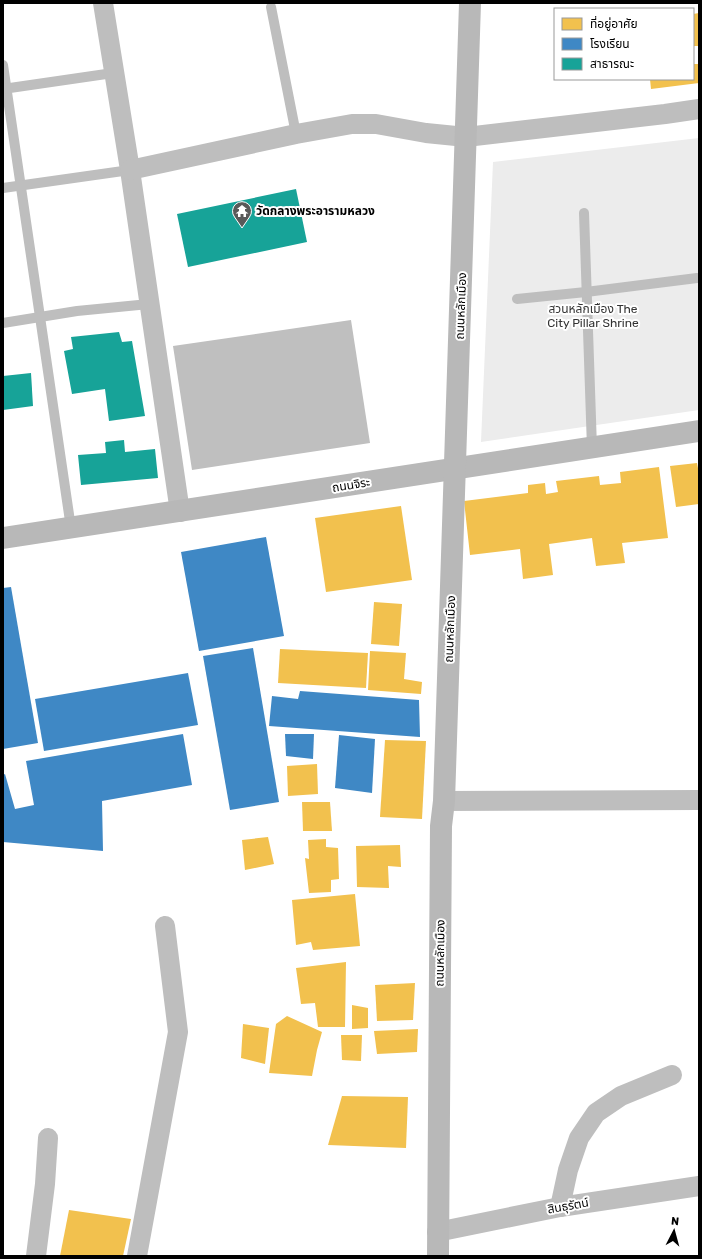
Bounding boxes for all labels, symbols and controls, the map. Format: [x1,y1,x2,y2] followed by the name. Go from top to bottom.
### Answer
[554,8,694,80] legend
[590,15,638,31] text: ที่อยู่อาศัย
[590,37,630,51] text: โรงเรียน
[590,57,634,71] text: สาธารณะ
[231,200,253,228] temple icon: วัดกลางพระอารามหลวง
[256,204,375,218] place label: วัดกลางพระอารามหลวง
[453,272,469,340] street label: ถนนหลักเมือง
[547,302,639,330] park label: สวนหลักเมือง The City Pillar Shrine
[331,475,371,495] street label: ถนนจิระ
[442,595,458,663] street label: ถนนหลักเมือง
[432,919,448,987] street label: ถนนหลักเมือง
[546,1195,590,1217] street label: สินธุรัตน์
[654,1211,694,1251] north arrow
[670,1215,680,1228] text: N

